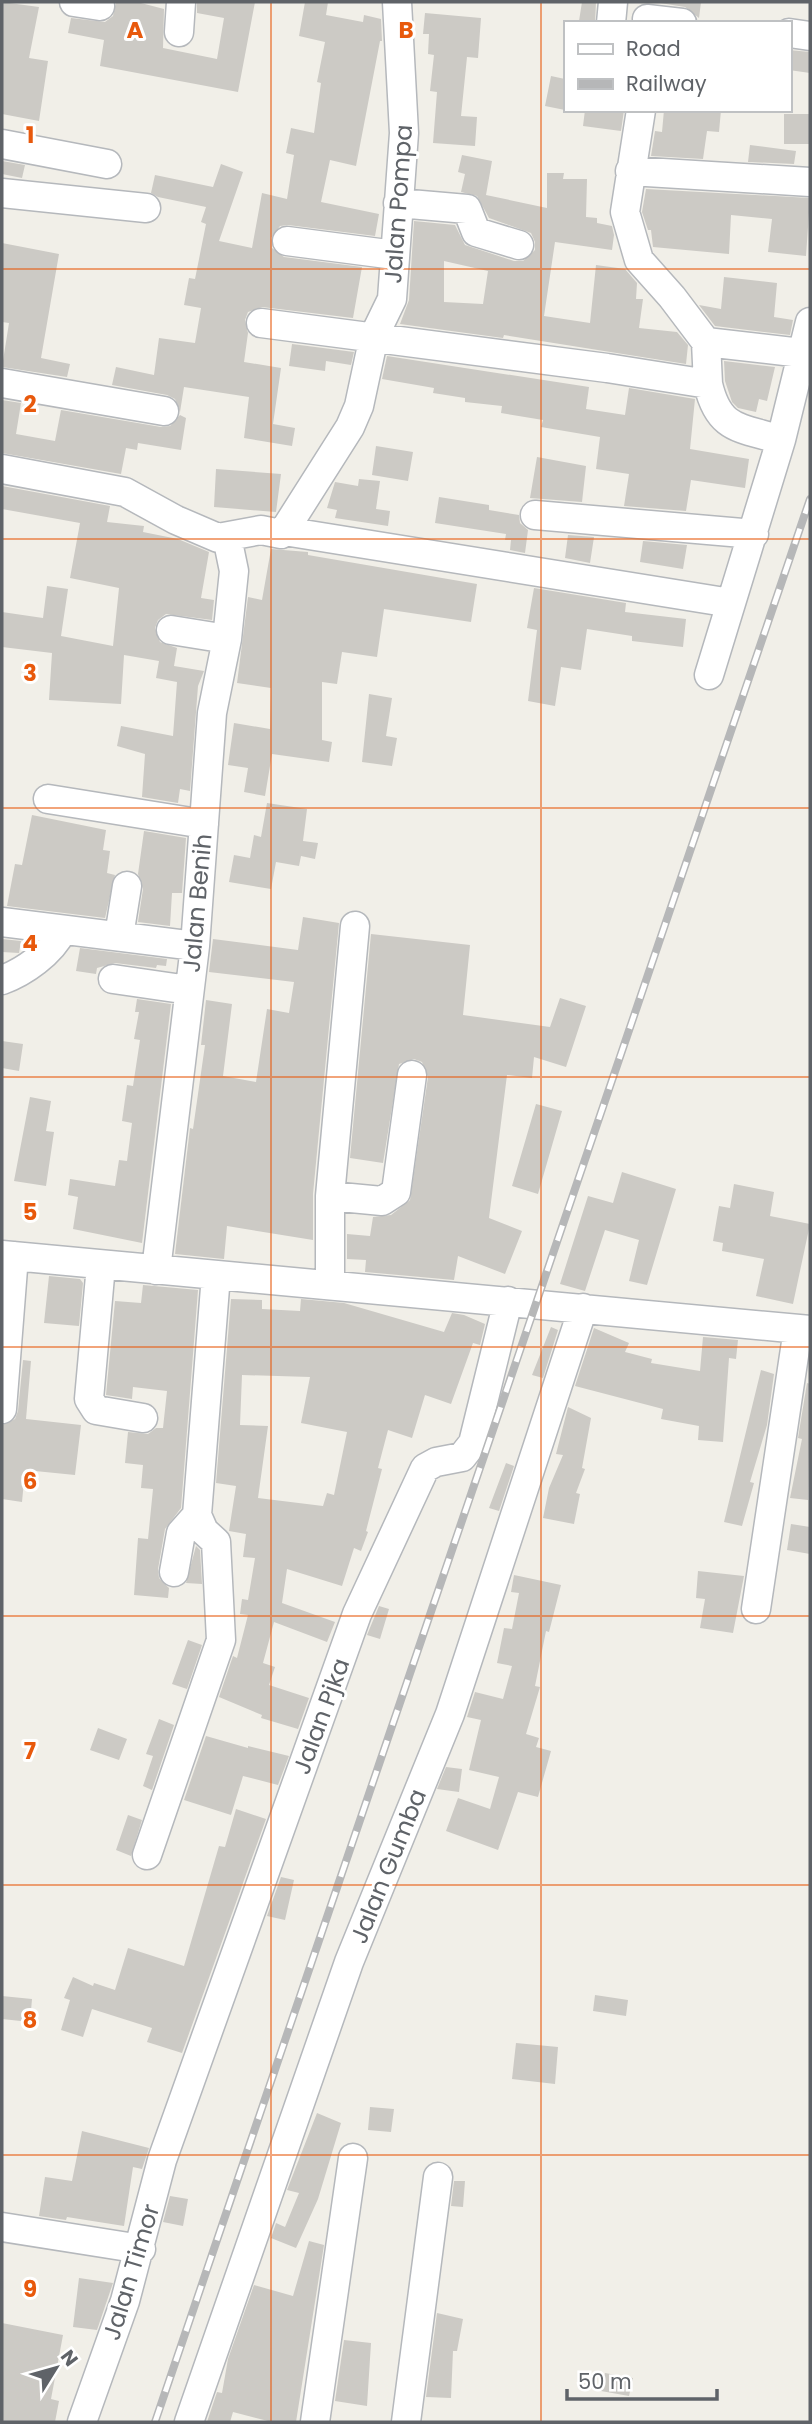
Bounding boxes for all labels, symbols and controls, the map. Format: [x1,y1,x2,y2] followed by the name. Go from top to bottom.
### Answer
[127,14,144,46] text: A
[398,14,414,46] text: B
[564,21,791,112] legend
[626,34,681,63] text: Road
[626,69,707,98] text: Railway
[26,119,34,151] text: 1
[376,123,420,285] street label: Jalan Pompa
[23,388,37,420] text: 2
[23,657,37,689] text: 3
[175,832,219,974] street label: Jalan Benih
[22,927,38,959] text: 4
[23,1196,37,1228] text: 5
[23,1465,37,1497] text: 6
[285,1653,357,1779] street label: Jalan Pjka
[24,1735,36,1767] text: 7
[342,1784,434,1948] street label: Jalan Gumba
[23,2004,37,2036] text: 8
[95,2200,167,2344] street label: Jalan Timor
[23,2273,37,2305] text: 9
[21,2333,91,2403] north arrow
[54,2344,84,2372] text: N
[567,2358,718,2402] scale bar
[578,2367,632,2396] text: 50 m

